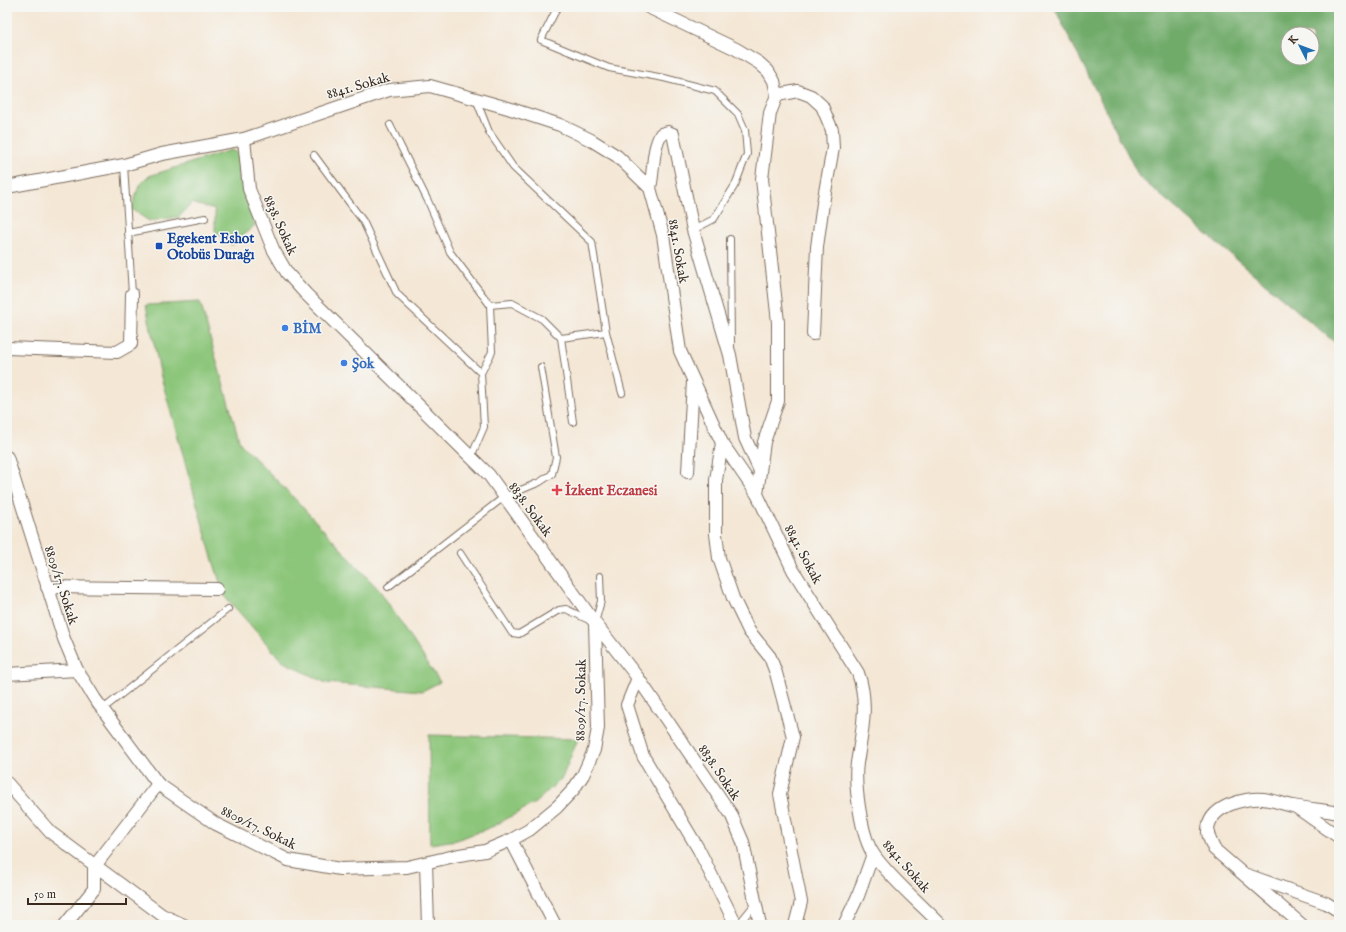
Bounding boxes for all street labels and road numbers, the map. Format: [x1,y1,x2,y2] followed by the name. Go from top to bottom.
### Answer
[325,68,392,104] street label: 8841. Sokak
[259,193,301,259] street label: 8838. Sokak
[664,218,693,285] street label: 8841. Sokak
[504,479,556,541] street label: 8838. Sokak
[780,522,827,588] street label: 8841. Sokak
[40,543,82,628] street label: 8809/17. Sokak
[571,658,591,741] street label: 8809/17. Sokak
[694,741,745,804] street label: 8838. Sokak
[218,802,300,854] street label: 8809/17. Sokak
[878,836,935,897] street label: 8841. Sokak

